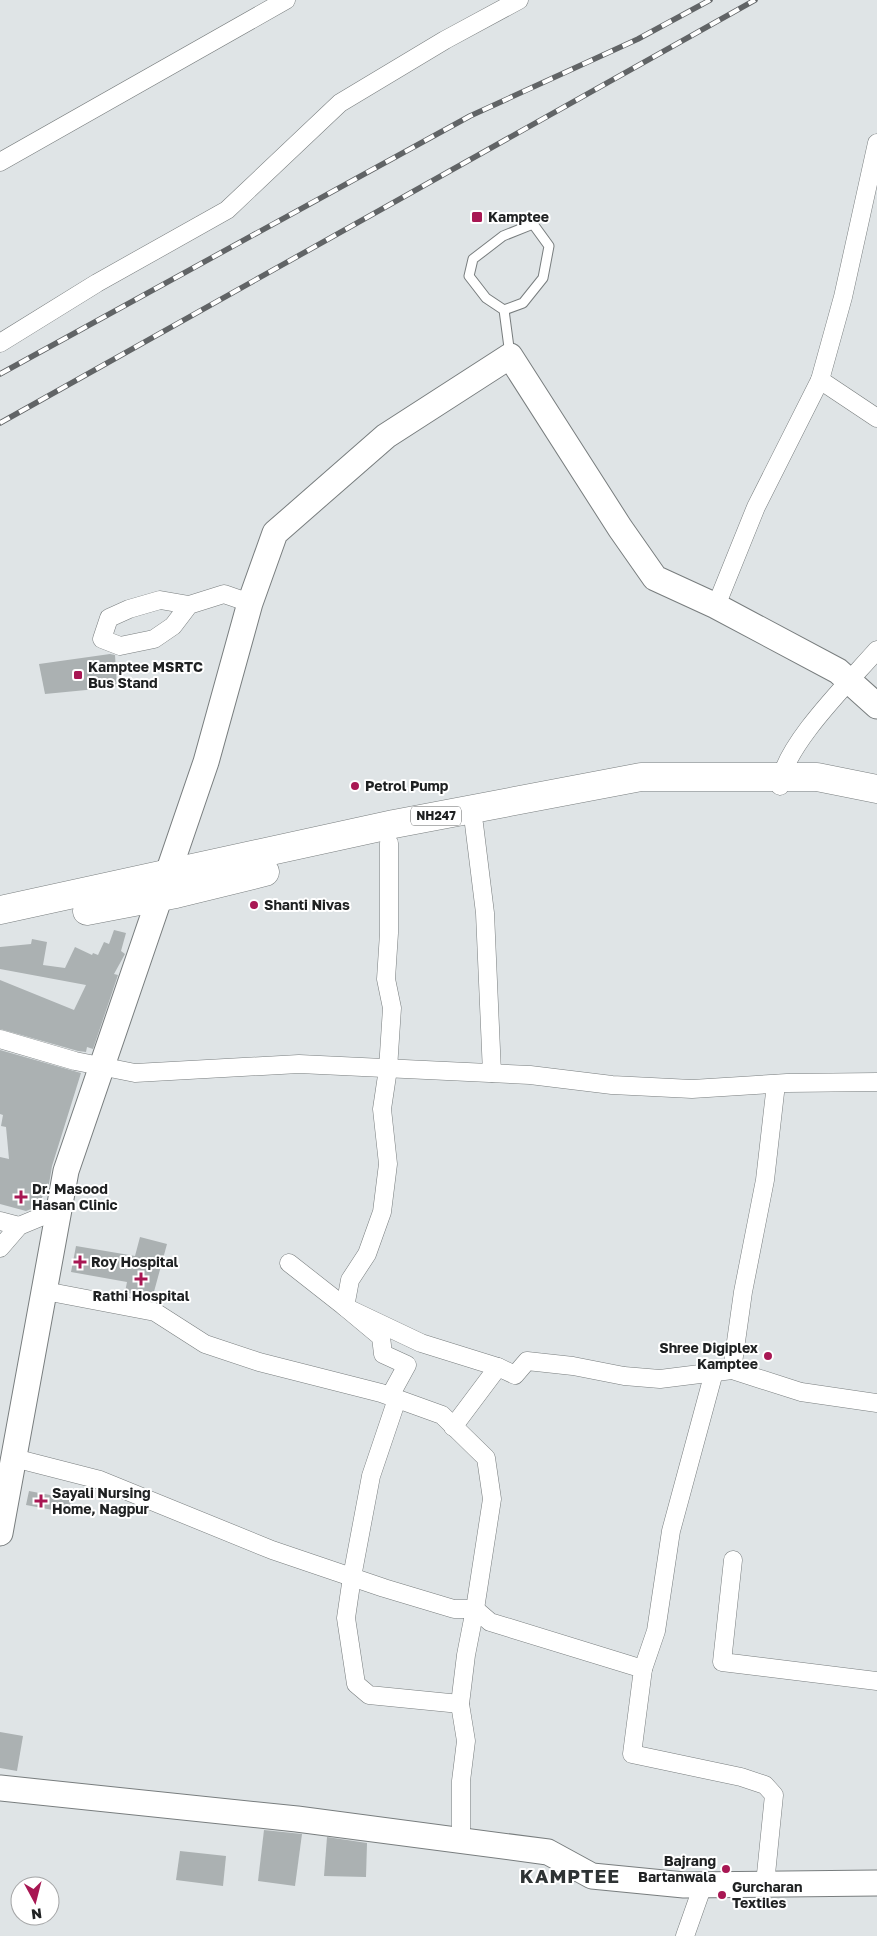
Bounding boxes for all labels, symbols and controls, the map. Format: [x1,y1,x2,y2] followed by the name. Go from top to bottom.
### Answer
[488,208,549,225] place label: Kamptee
[470,210,484,224] marker: Kamptee
[88,658,203,691] place label: Kamptee MSRTC Bus Stand
[72,669,84,681] marker: Kamptee MSRTC Bus Stand
[365,777,449,794] place label: Petrol Pump
[349,780,361,792] marker: Petrol Pump
[411,806,461,826] road number: NH247
[264,896,350,913] place label: Shanti Nivas
[248,899,260,911] marker: Shanti Nivas
[32,1180,118,1213] place label: Dr. Masood Hasan Clinic
[14,1190,28,1204] marker: Dr. Masood Hasan Clinic
[91,1253,179,1270] place label: Roy Hospital
[73,1255,87,1269] marker: Roy Hospital
[134,1272,148,1286] marker: Rathi Hospital
[93,1287,190,1304] place label: Rathi Hospital
[659,1339,758,1372] place label: Shree Digiplex Kamptee
[762,1350,774,1362] marker: Shree Digiplex Kamptee
[52,1484,151,1517] place label: Sayali Nursing Home, Nagpur
[34,1494,48,1508] marker: Sayali Nursing Home, Nagpur
[638,1852,716,1885] place label: Bajrang Bartanwala
[720,1863,732,1875] marker: Bajrang Bartanwala
[520,1864,620,1887] district label: KAMPTEE
[10,1876,60,1926] north arrow
[732,1878,802,1911] place label: Gurcharan Textiles
[716,1889,728,1901] marker: Gurcharan Textiles
[30,1905,43,1923] text: N

